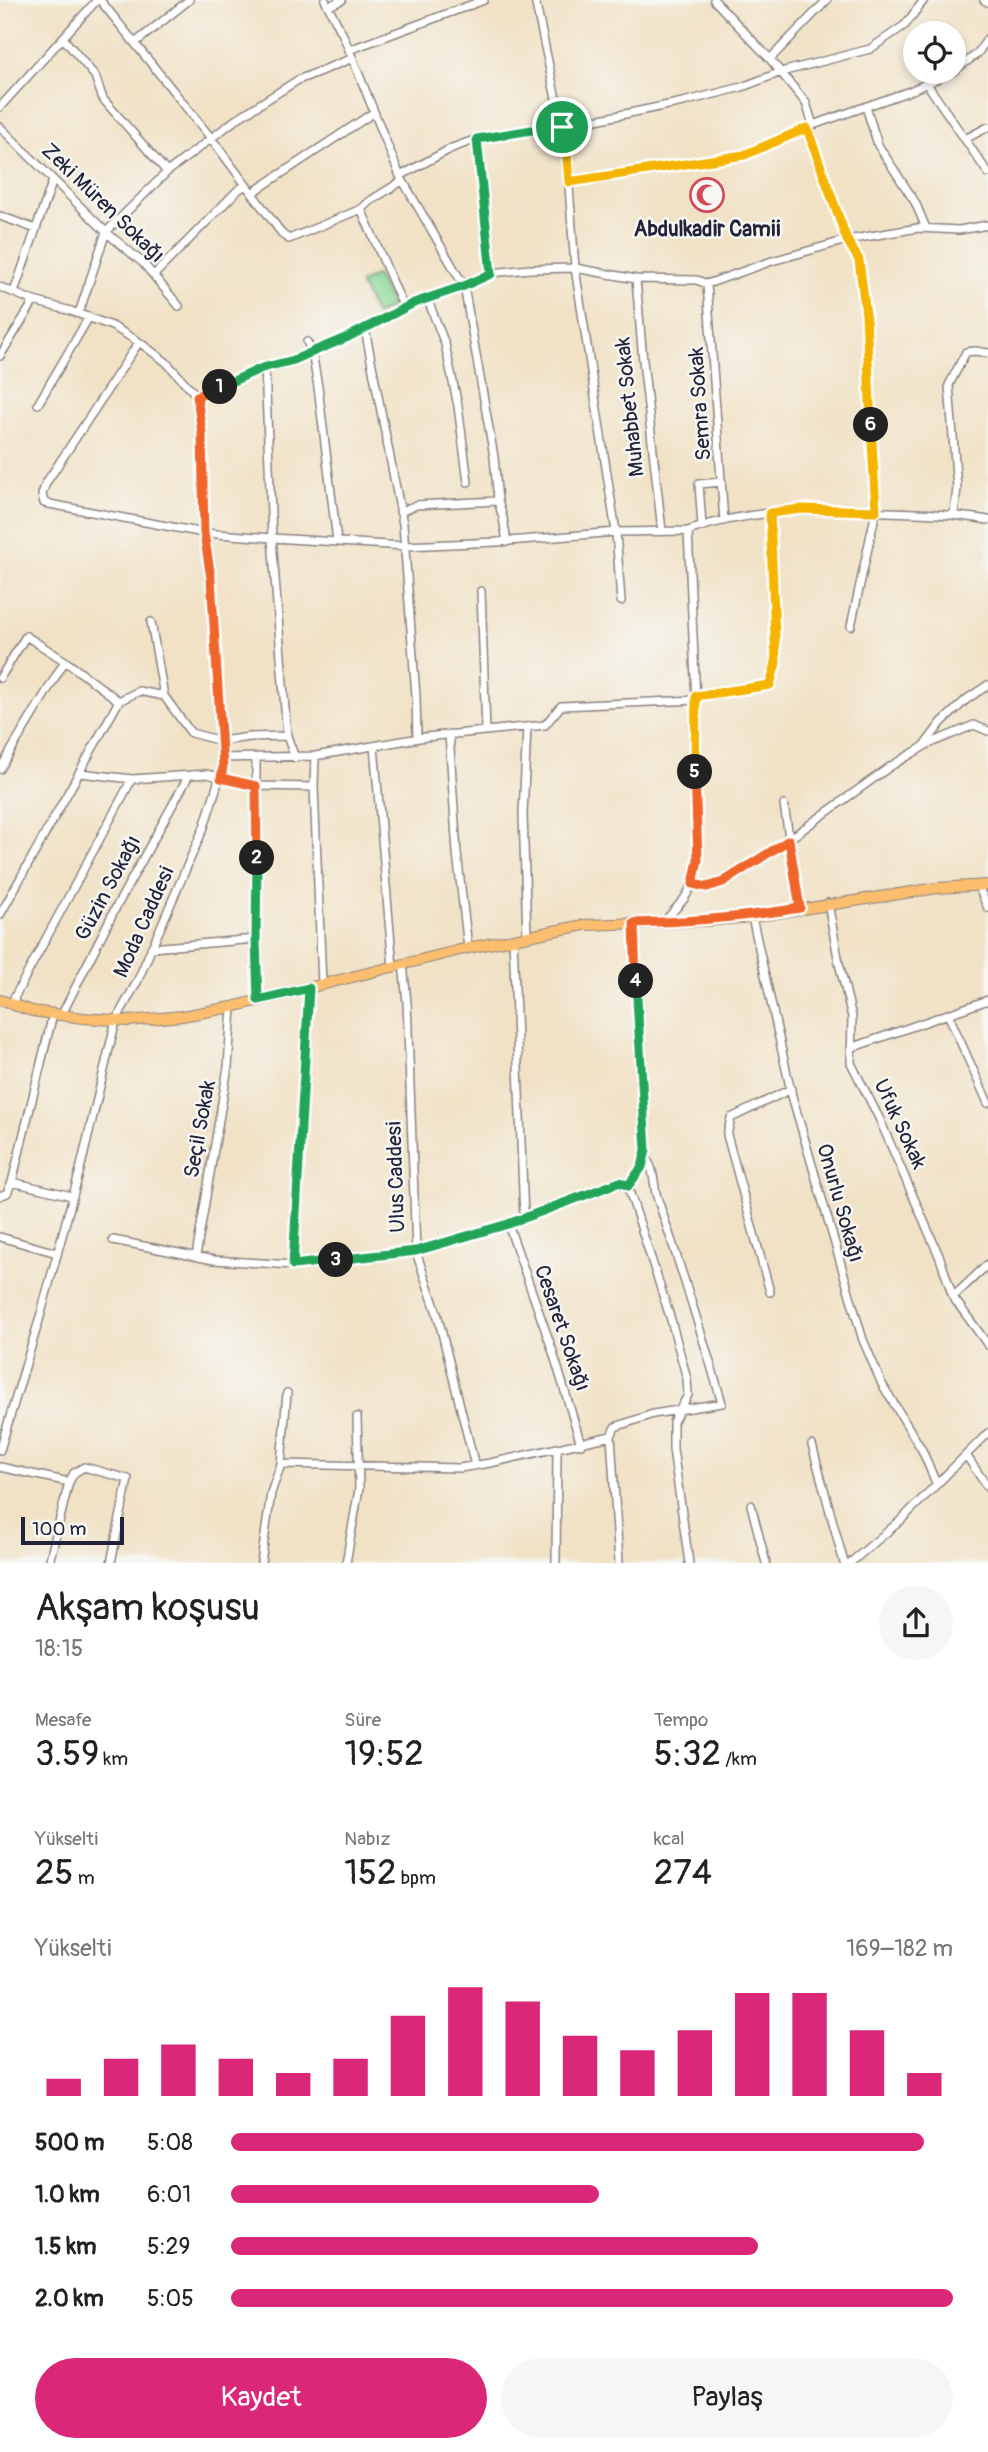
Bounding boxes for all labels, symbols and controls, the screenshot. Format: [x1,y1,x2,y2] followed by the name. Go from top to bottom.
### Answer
[903,21,966,84] map controls
[903,21,966,84] button: locate
[532,97,592,157] pin
[543,108,581,146] icon: arrive
[36,137,170,269] street label: Zeki Müren Sokağı
[688,176,726,214] mosque icon: Abdulkadir Camii
[634,216,780,243] place label: Abdulkadir Camii
[609,336,651,478] street label: Muhabbet Sokak
[683,346,717,462] street label: Semra Sokak
[202,370,238,404] pin: 1
[216,374,223,398] text: 1
[854,408,888,442] pin: 6
[865,412,876,436] text: 6
[678,754,712,790] pin: 5
[689,759,700,783] text: 5
[69,831,147,945] street label: Güzin Sokağı
[240,840,274,876] pin: 2
[251,845,262,869] text: 2
[107,862,181,982] street label: Moda Caddesi
[618,964,654,998] pin: 4
[630,968,641,992] text: 4
[867,1075,933,1174] street label: Ufuk Sokak
[178,1078,222,1180] street label: Seçil Sokak
[381,1121,411,1233] street label: Ulus Caddesi
[810,1141,870,1265] street label: Onurlu Sokağı
[318,1242,354,1278] pin: 3
[330,1247,341,1271] text: 3
[528,1261,596,1395] street label: Cesaret Sokağı
[21,1514,124,1546] scale bar
[32,1517,86,1541] text: 100 m
[35,1584,260,1632] text: Akşam koşusu
[879,1586,953,1660] button: share
[35,1634,83,1663] text: 18:15
[35,1708,91,1732] text: Mesafe
[344,1708,381,1732] text: Süre
[654,1708,708,1732] text: Tempo
[35,1732,99,1776] text: 3.59
[344,1732,424,1776] text: 19:52
[654,1732,721,1776] text: 5:32
[99,1747,128,1771] text: km
[721,1747,757,1771] text: /km
[35,1827,98,1851] text: Yükselti
[344,1827,390,1851] text: Nabız
[654,1827,685,1851] text: kcal
[35,1851,74,1895] text: 25
[344,1851,397,1895] text: 152
[654,1851,712,1895] text: 274
[74,1866,95,1890] text: m
[397,1866,436,1890] text: bpm
[35,1934,112,1963] text: Yükselti
[846,1934,953,1963] text: 169–182 m
[35,2128,104,2157] text: 500 m
[147,2128,193,2157] text: 5:08
[35,2180,100,2209] text: 1.0 km
[147,2180,191,2209] text: 6:01
[35,2232,97,2261] text: 1.5 km
[147,2232,190,2261] text: 5:29
[35,2284,104,2313] text: 2.0 km
[147,2284,194,2313] text: 5:05
[35,2358,487,2438] button: Kaydet
[501,2358,953,2438] button: Paylaş

